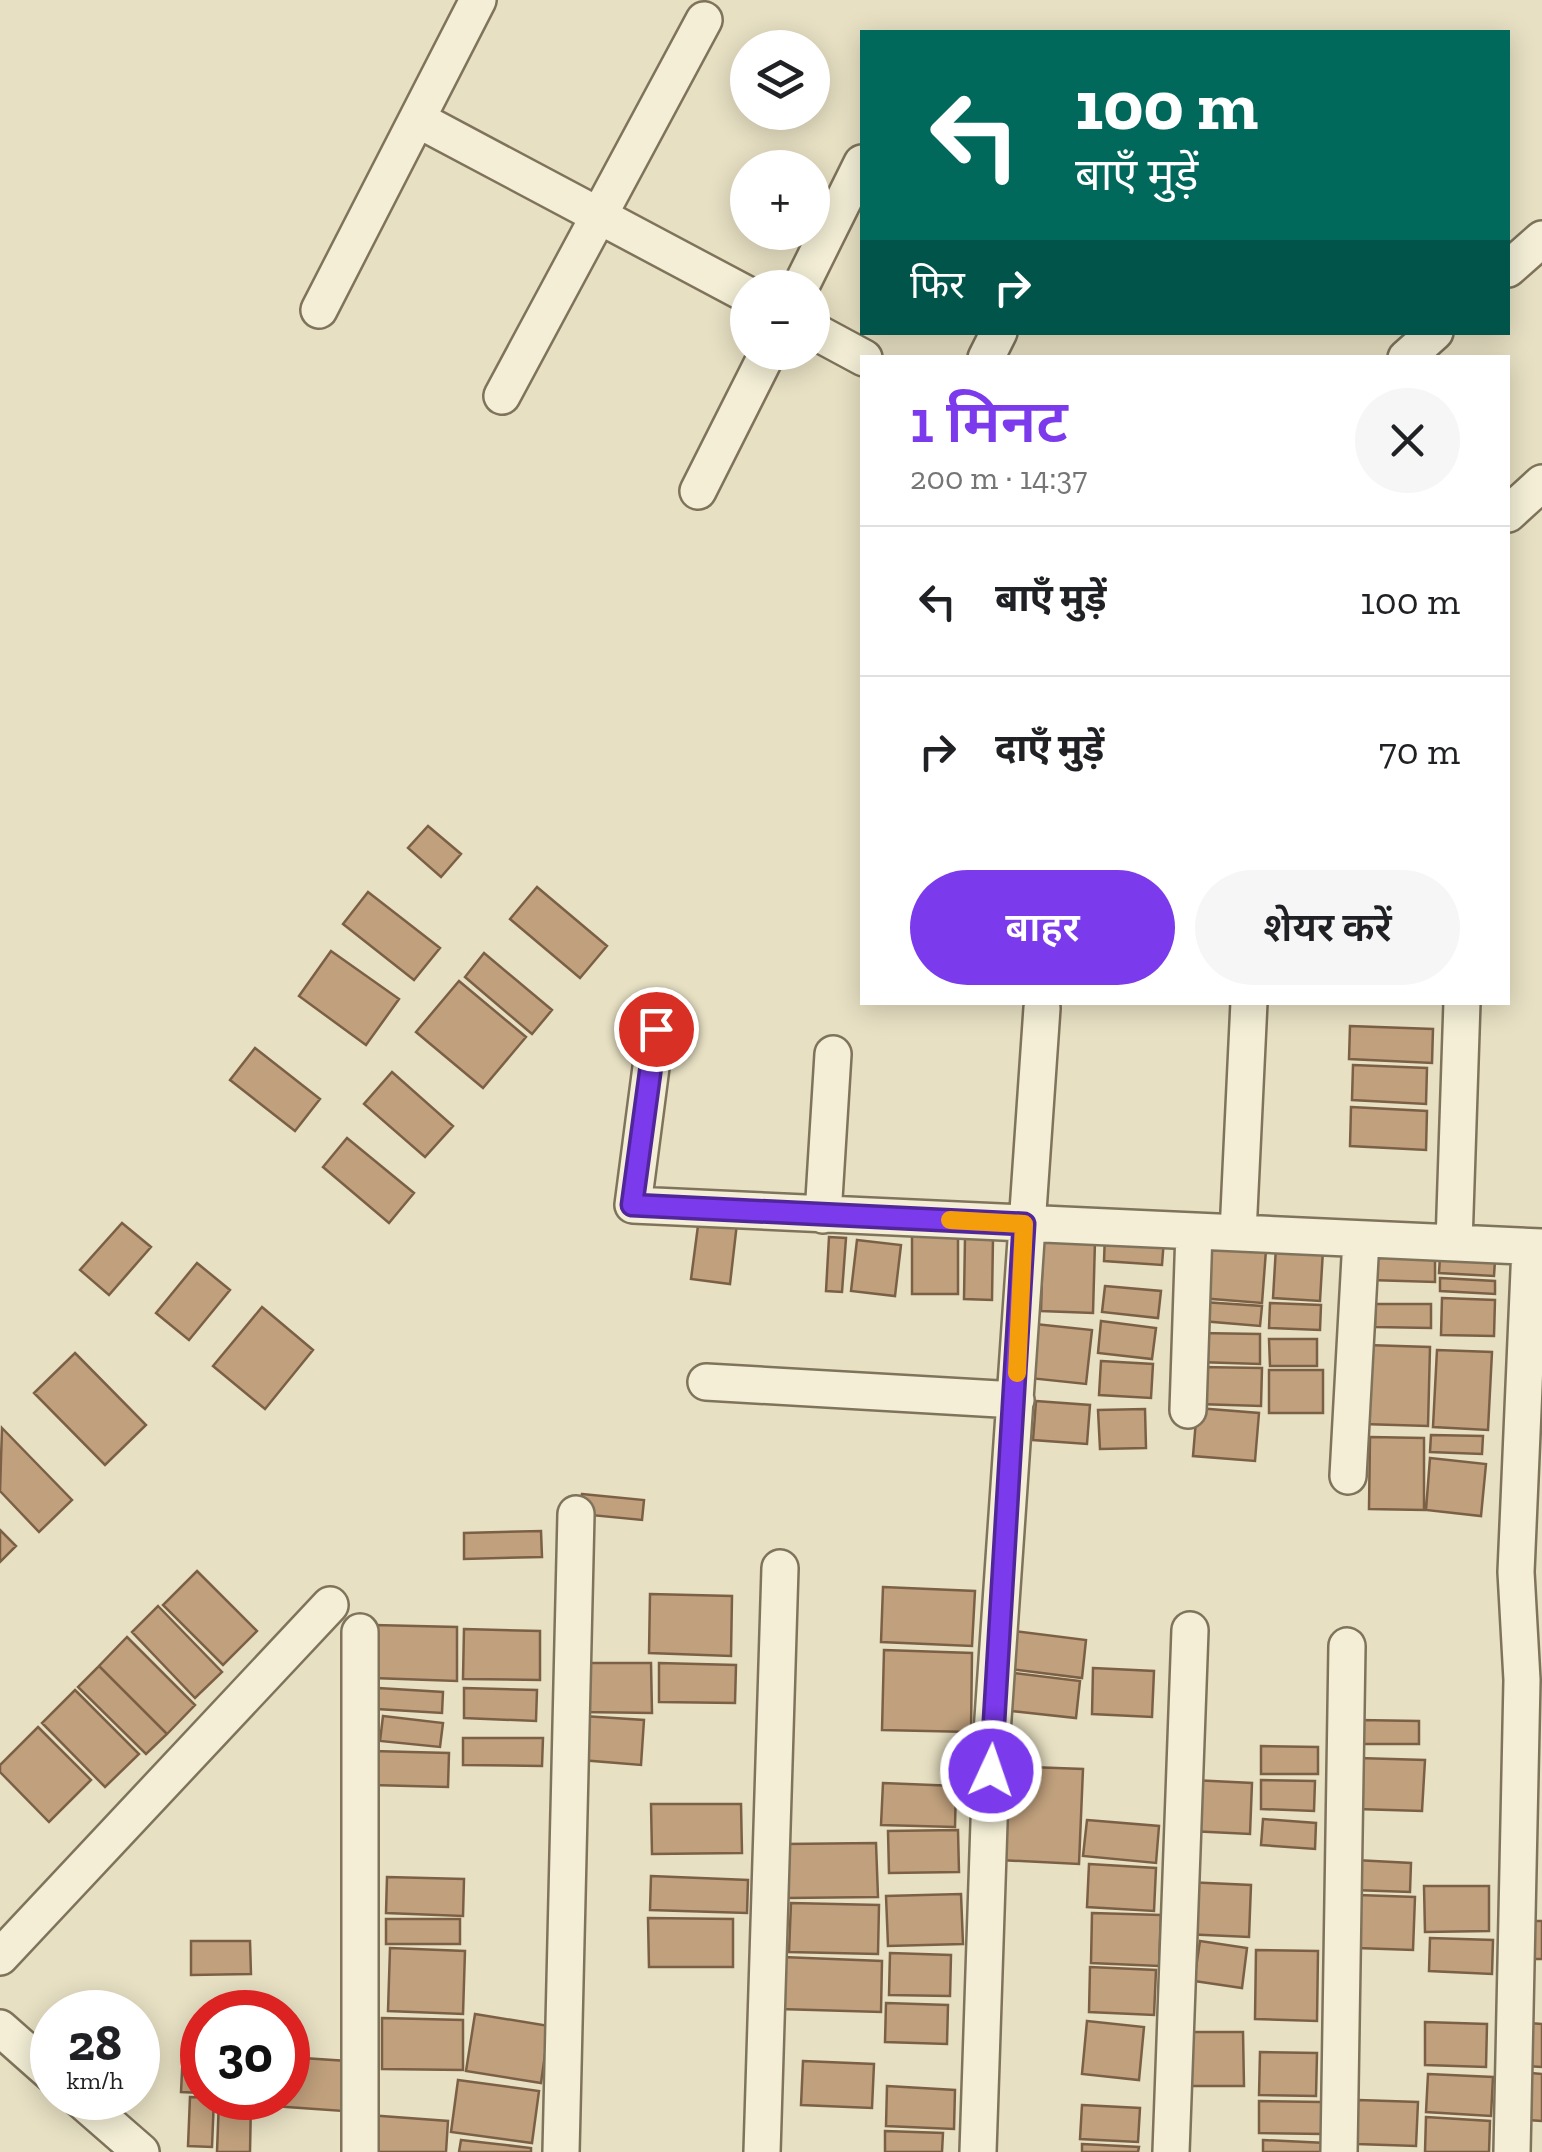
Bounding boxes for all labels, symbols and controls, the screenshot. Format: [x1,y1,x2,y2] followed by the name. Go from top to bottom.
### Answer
[730,30,830,370] map controls
[730,30,830,130] button: layers
[1075,63,1258,147] text: 100 m
[910,70,1040,200] icon: left
[1075,148,1198,202] text: बाएँ मुड़ें
[730,150,830,250] button: +
[985,260,1040,315] icon: right
[910,262,965,308] text: फिर
[730,270,830,370] button: −
[910,385,1068,457] text: 1 मिनट
[1355,388,1460,493] button: close
[910,459,1087,497] text: 200 m · 14:37
[910,574,965,629] icon: left
[995,575,1106,621] text: बाएँ मुड़ें
[1360,578,1460,624] text: 100 m
[910,724,965,779] icon: right
[995,725,1104,771] text: दाएँ मुड़ें
[1379,728,1460,774] text: 70 m
[910,870,1175,985] button: बाहर
[1195,870,1460,985] button: शेयर करें
[614,987,699,1072] pin
[629,1002,684,1057] icon: arrive
[939,1719,1043,1823] position arrow
[180,1990,310,2120] speed limit sign: 30
[68,2013,122,2073] text: 28
[66,2065,124,2095] text: km/h

